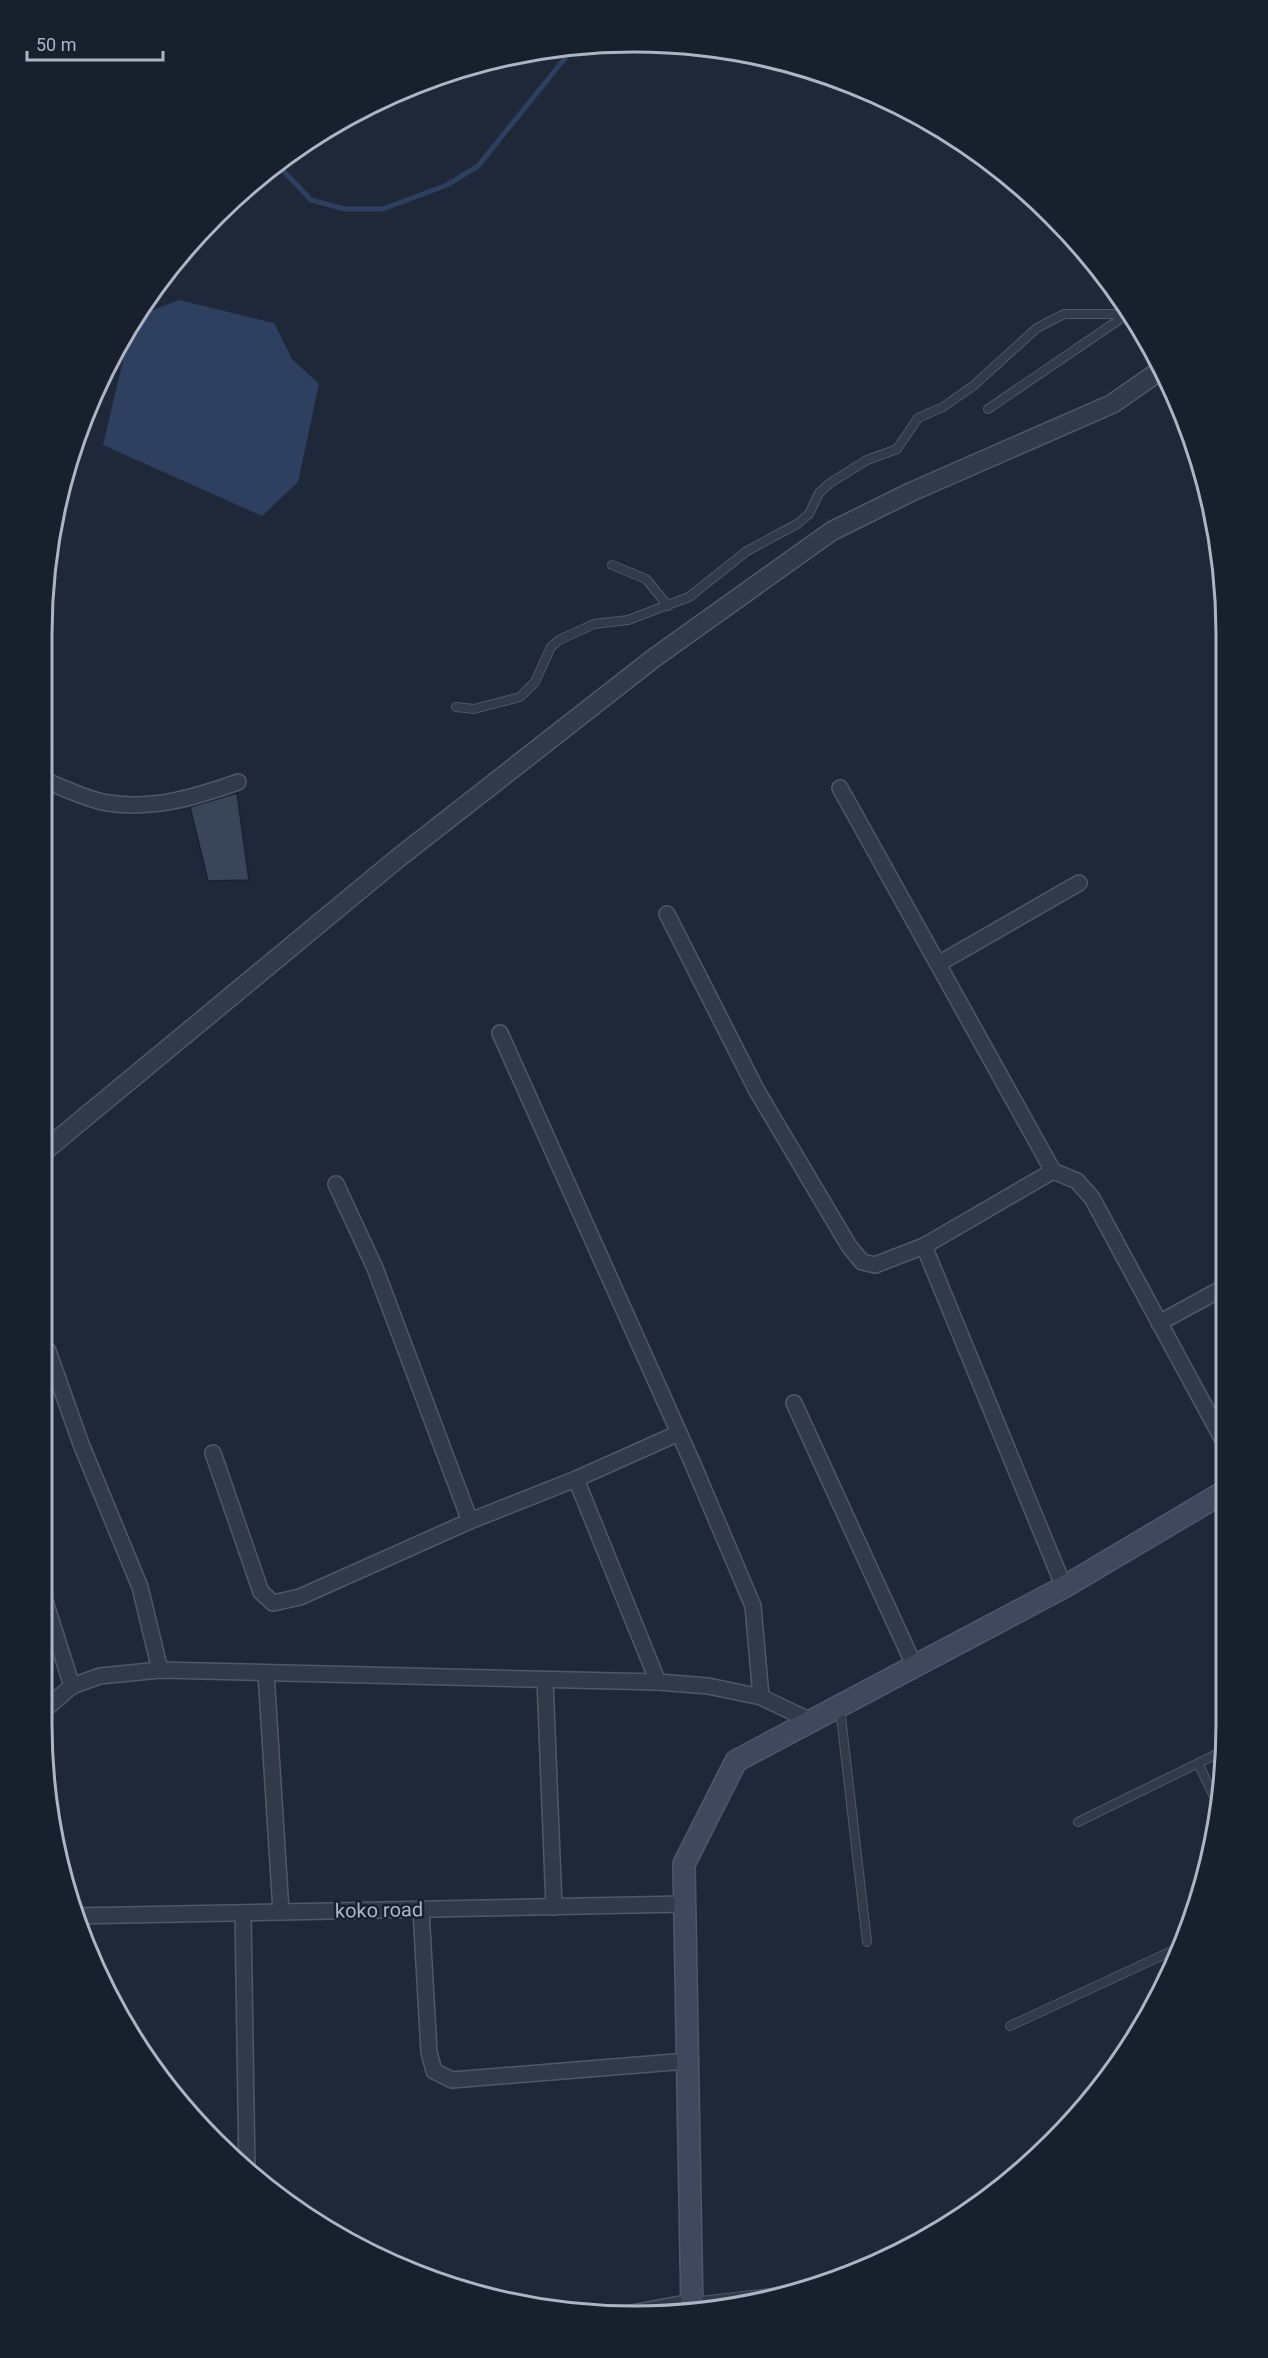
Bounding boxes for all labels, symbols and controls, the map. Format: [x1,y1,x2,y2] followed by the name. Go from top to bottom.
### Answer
[27,24,164,62] scale bar
[36,34,76,55] text: 50 m
[335,1897,423,1923] street label: koko road

